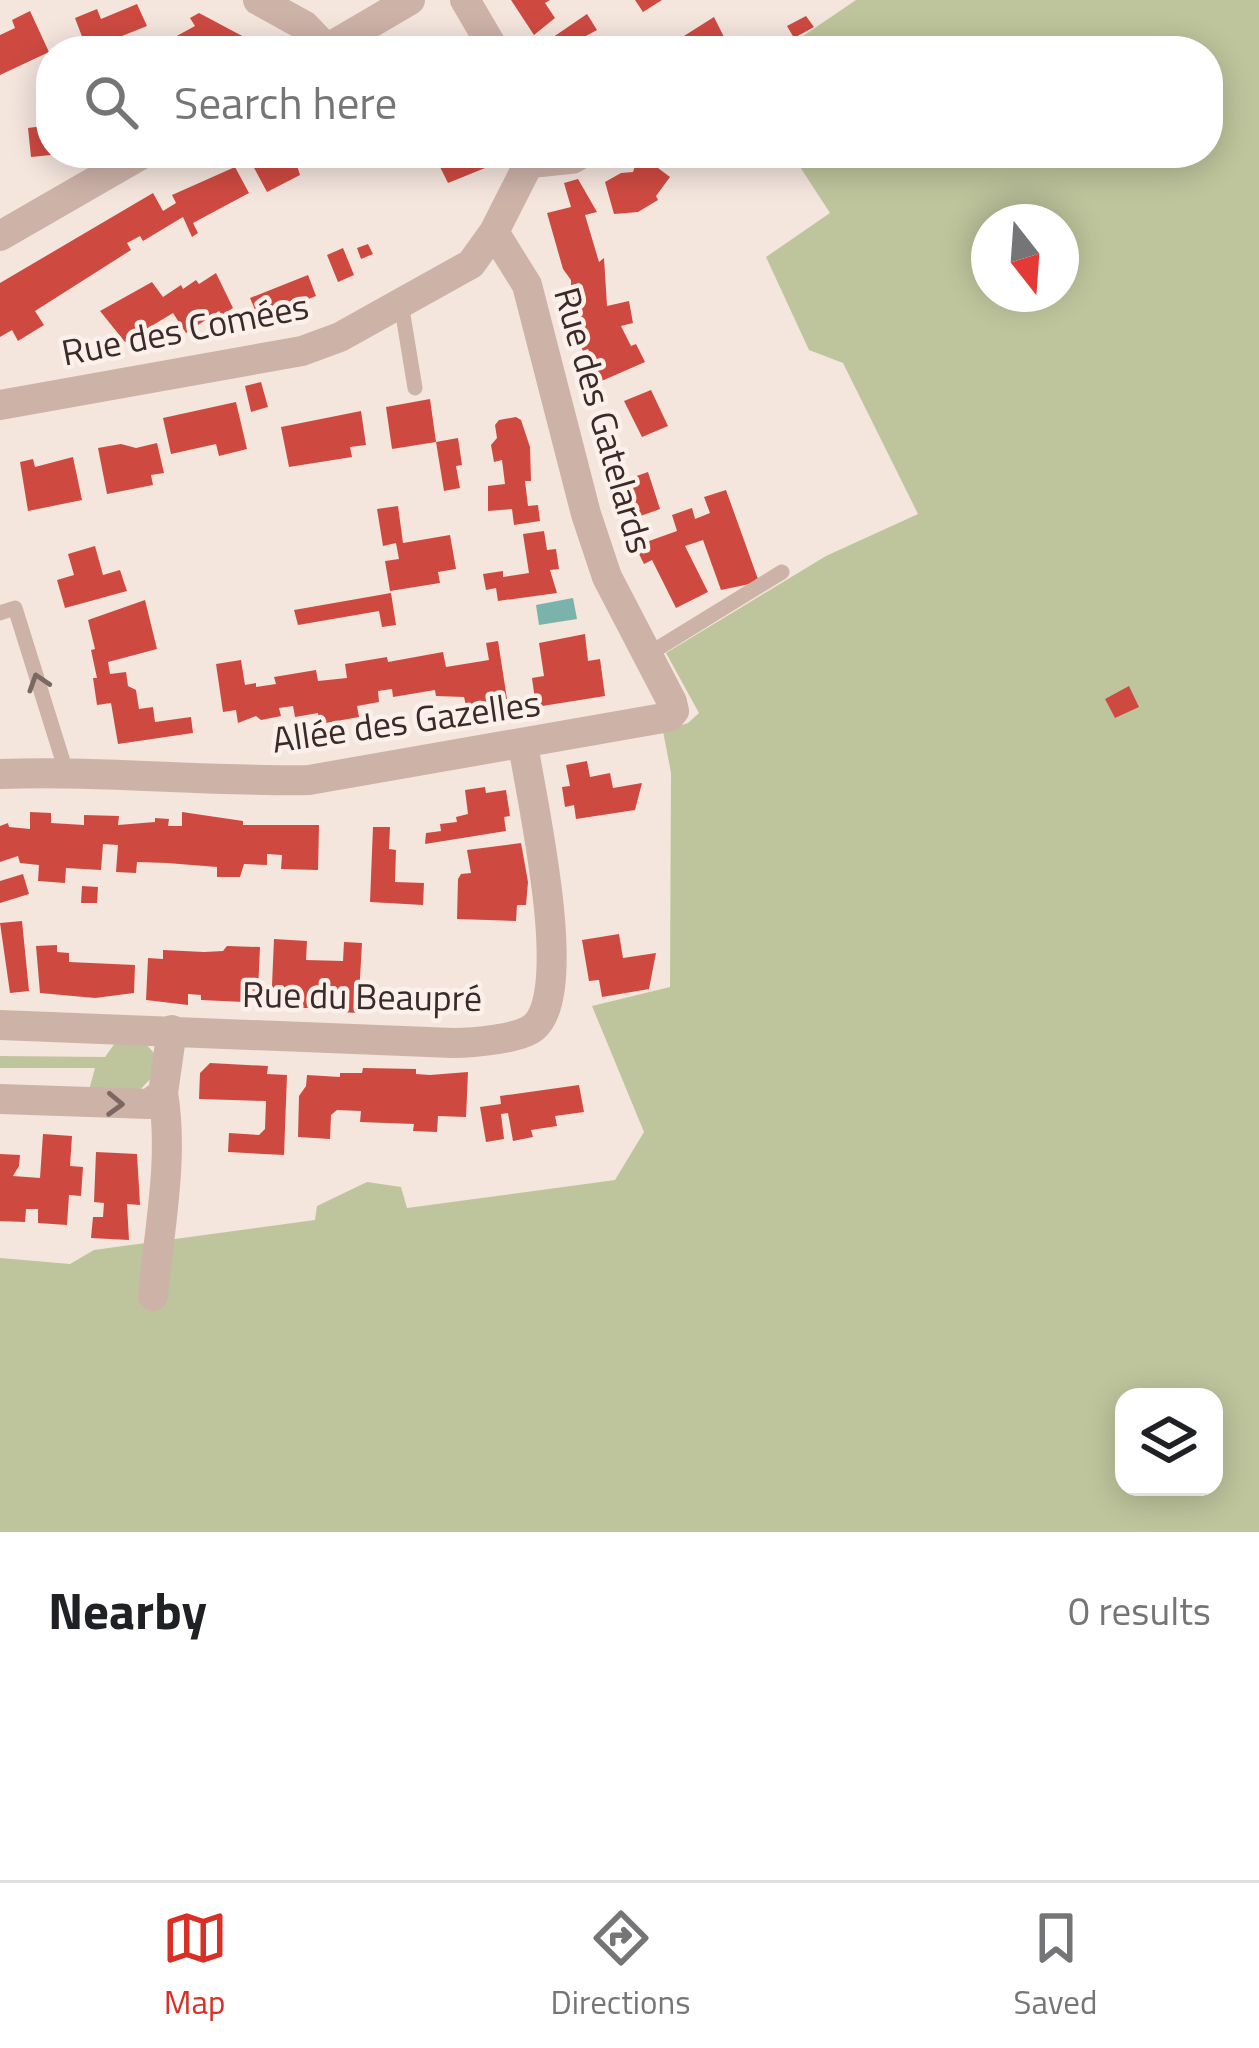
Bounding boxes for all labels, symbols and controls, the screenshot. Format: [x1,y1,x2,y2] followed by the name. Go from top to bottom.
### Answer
[36,36,1223,168] search box
[174,68,397,136] text: Search here
[78,69,144,135] icon: search
[971,204,1079,312] north arrow
[57,278,313,379] street label: Rue des Comées
[540,280,669,559] street label: Rue des Gatelards
[28,672,53,693] one-way arrow
[268,674,544,767] street label: Allée des Gazelles
[241,966,483,1025] street label: Rue du Beaupré
[106,1091,125,1117] one-way arrow
[1115,1388,1223,1496] map controls
[1115,1388,1223,1496] button: layers
[48,1571,207,1649] text: Nearby
[1068,1581,1211,1640] text: 0 results
[162,1905,228,2027] tab: Map
[551,1905,691,2027] tab: Directions
[1014,1905,1097,2027] tab: Saved

